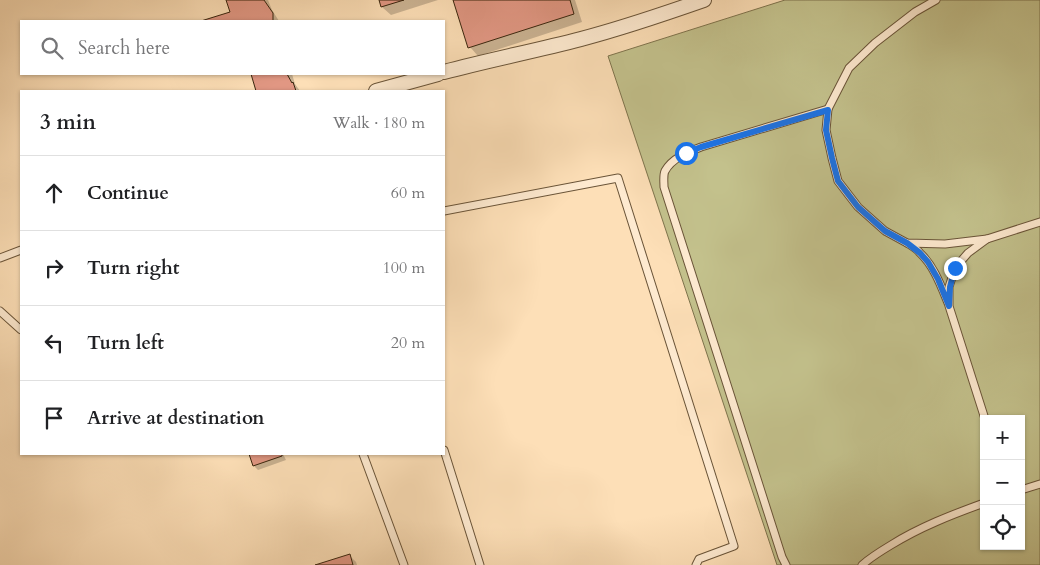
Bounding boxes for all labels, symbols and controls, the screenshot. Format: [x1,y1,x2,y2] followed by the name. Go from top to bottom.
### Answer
[20,20,445,75] search box
[38,34,66,62] icon: search
[78,35,170,61] text: Search here
[40,108,96,137] text: 3 min
[333,112,425,134] text: Walk · 180 m
[675,142,698,165] route start
[40,179,68,207] icon: ahead
[87,180,169,206] text: Continue
[391,182,425,204] text: 60 m
[40,254,68,282] icon: right
[87,255,179,281] text: Turn right
[383,257,425,279] text: 100 m
[944,257,967,280] route end
[40,329,68,357] icon: left
[87,330,164,356] text: Turn left
[391,332,425,354] text: 20 m
[40,404,68,432] icon: arrive
[87,405,264,431] text: Arrive at destination
[980,415,1025,550] map controls
[980,415,1025,460] button: +
[980,460,1025,505] button: −
[980,505,1025,550] button: locate

